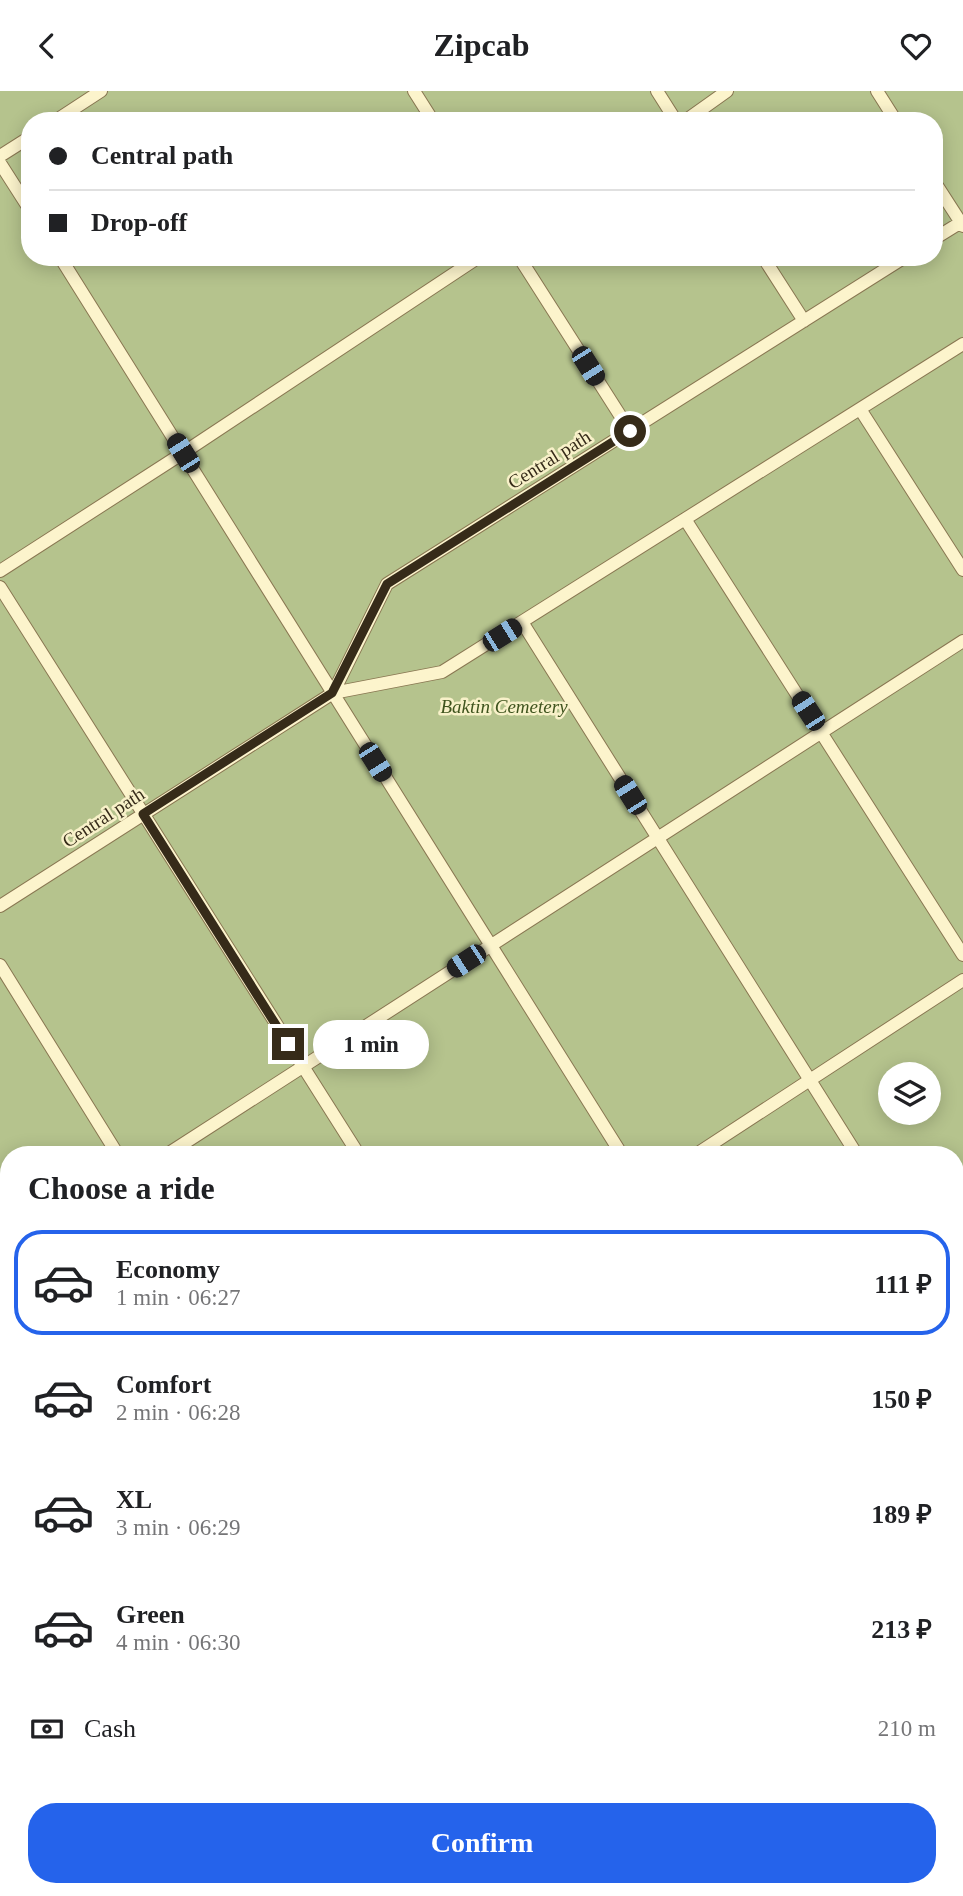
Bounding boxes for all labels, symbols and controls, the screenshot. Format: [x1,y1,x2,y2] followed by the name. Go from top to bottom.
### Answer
[28,27,66,65] icon: back
[433,27,530,63] text: Zipcab
[897,27,935,65] icon: heart
[91,141,233,170] text: Central path
[91,208,187,237] text: Drop-off
[568,343,609,389] car
[614,415,646,447] route start
[504,426,595,493] street label: Central path
[163,430,204,476] car
[479,615,526,655] car
[788,688,829,734] car
[440,696,568,717] park label: Baktin Cemetery
[355,739,396,785] car
[610,772,651,818] car
[58,783,149,852] street label: Central path
[443,941,490,981] car
[312,1019,428,1069] callout: 1 min
[272,1028,304,1060] route end
[343,1032,399,1057] text: 1 min
[878,1062,941,1125] map controls
[878,1062,941,1125] button: layers
[28,1170,215,1206] text: Choose a ride
[32,1251,95,1314] icon: car
[116,1255,220,1284] text: Economy
[874,1270,932,1299] text: 111 ₽
[116,1285,241,1310] text: 1 min · 06:27
[32,1366,95,1429] icon: car
[116,1370,211,1399] text: Comfort
[871,1385,932,1414] text: 150 ₽
[116,1400,241,1425] text: 2 min · 06:28
[32,1481,95,1544] icon: car
[116,1485,152,1514] text: XL
[871,1500,932,1529] text: 189 ₽
[116,1515,241,1540] text: 3 min · 06:29
[32,1596,95,1659] icon: car
[116,1600,185,1629] text: Green
[871,1615,932,1644] text: 213 ₽
[116,1630,241,1655] text: 4 min · 06:30
[28,1710,66,1748] icon: cash
[84,1714,136,1743] text: Cash
[878,1716,936,1741] text: 210 m
[28,1803,936,1883] button: Confirm

